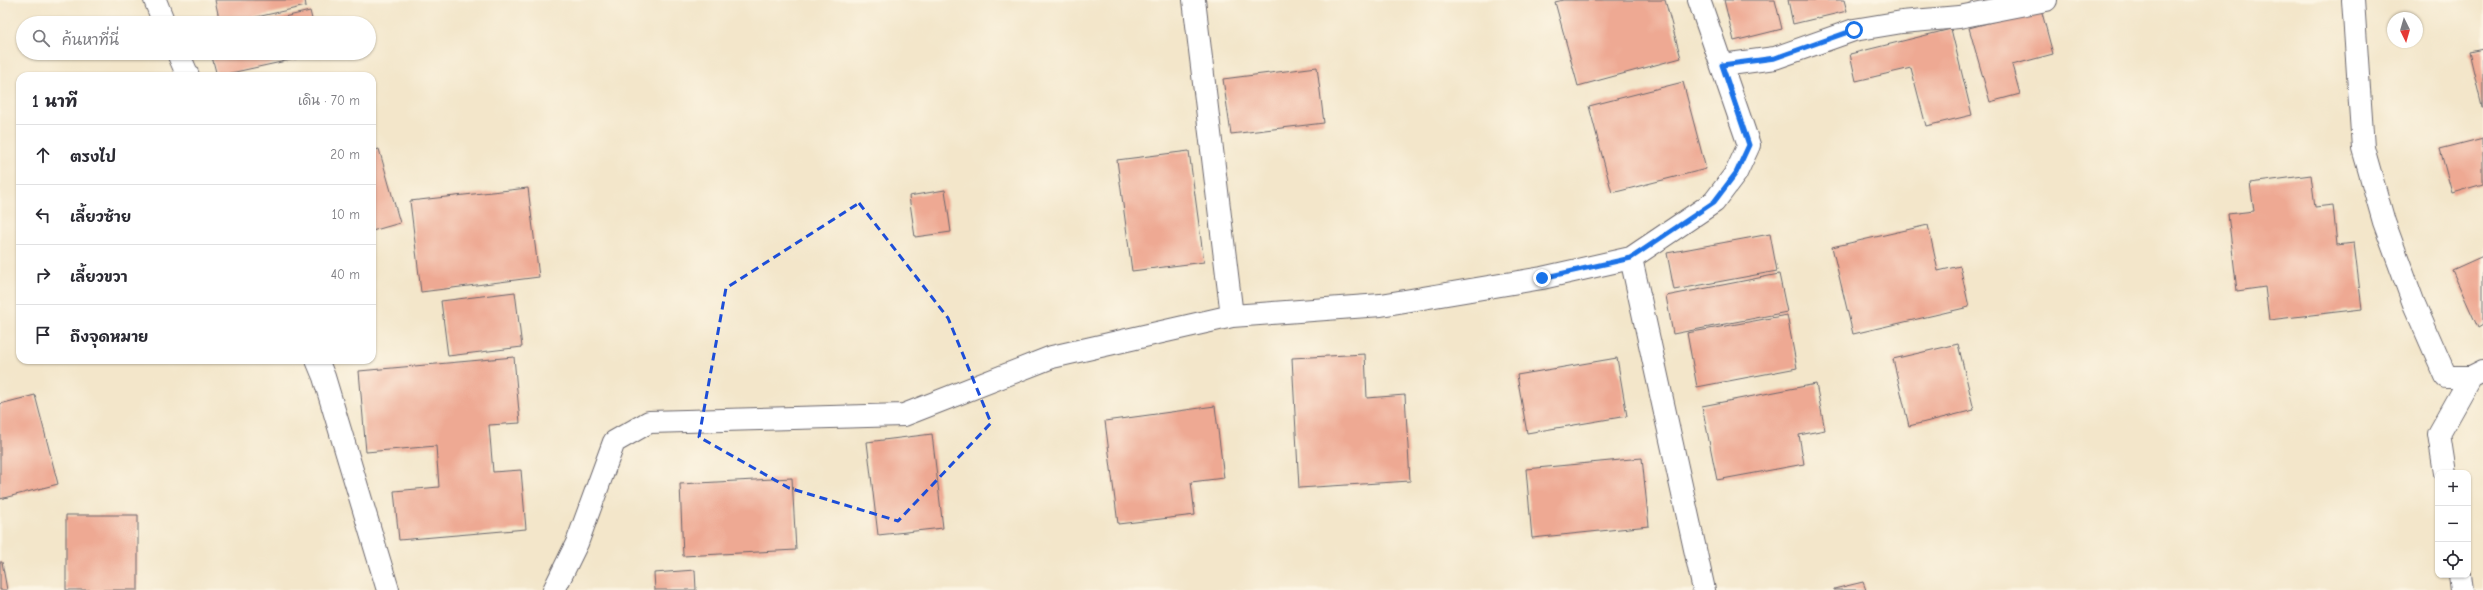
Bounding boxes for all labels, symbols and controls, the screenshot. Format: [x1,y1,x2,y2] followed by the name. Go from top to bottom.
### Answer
[2387,12,2423,48] north arrow
[16,16,376,60] search box
[1845,21,1863,39] route start
[30,27,52,49] icon: search
[62,31,119,49] text: ค้นหาที่นี่
[32,92,78,111] text: 1 นาที
[298,93,360,108] text: เดิน · 70 m
[32,144,54,166] icon: ahead
[330,147,360,162] text: 20 m
[70,148,116,166] text: ตรงไป
[32,204,54,226] icon: left
[332,207,360,222] text: 10 m
[70,208,131,226] text: เลี้ยวซ้าย
[32,264,54,286] icon: right
[331,267,360,282] text: 40 m
[70,268,128,286] text: เลี้ยวขวา
[1533,269,1551,287] route end
[32,324,54,346] icon: arrive
[70,328,148,346] text: ถึงจุดหมาย
[2435,470,2471,578] map controls
[2435,470,2471,506] button: +
[2435,506,2471,542] button: −
[2435,542,2471,578] button: locate

